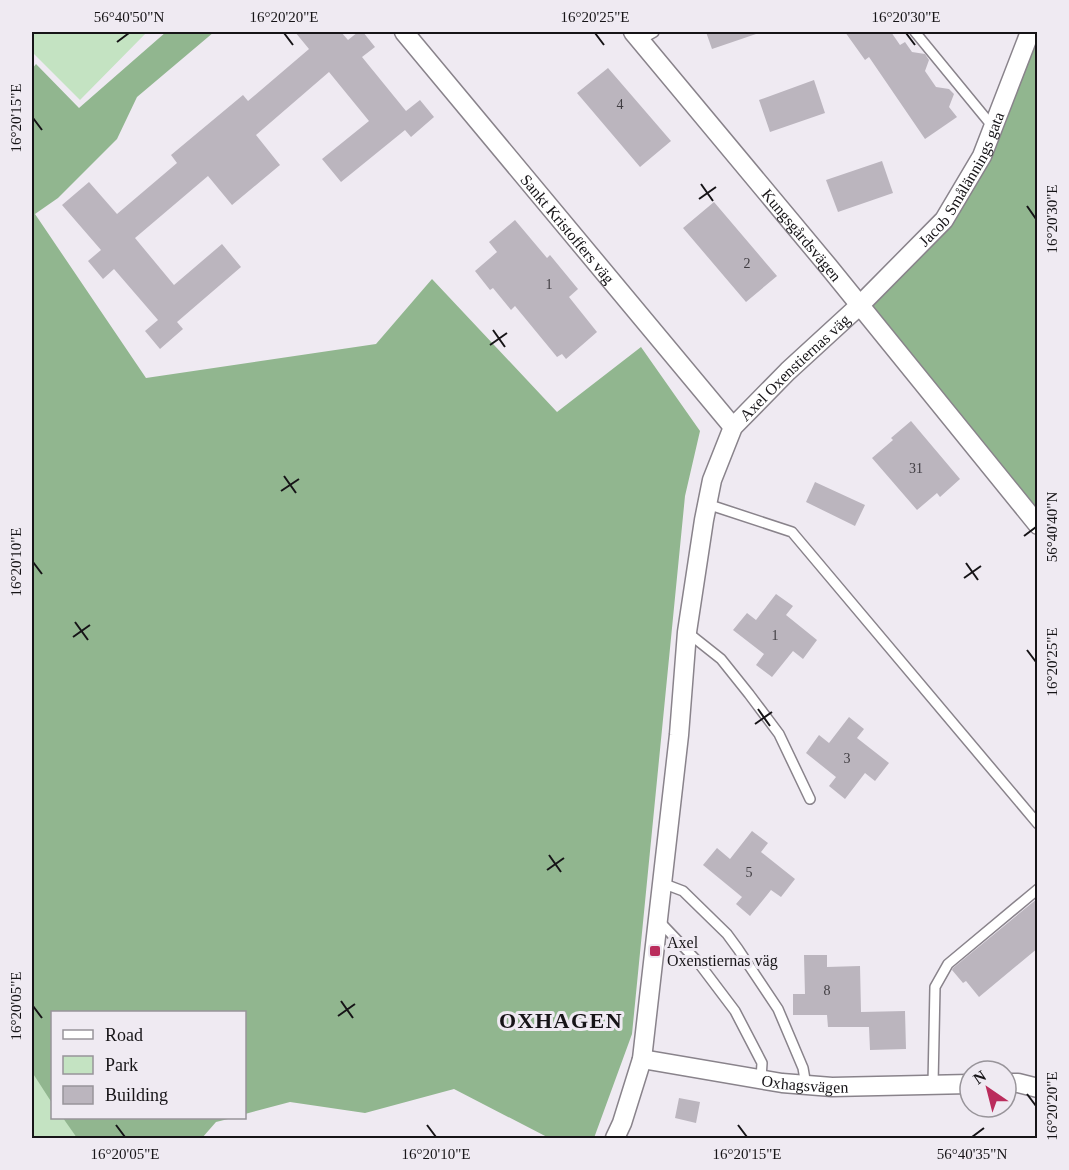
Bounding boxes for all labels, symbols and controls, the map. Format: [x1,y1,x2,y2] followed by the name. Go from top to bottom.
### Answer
[94,9,164,25] text: 56°40'50"N
[250,9,319,25] text: 16°20'20"E
[561,9,630,25] text: 16°20'25"E
[872,9,941,25] text: 16°20'30"E
[8,84,24,153] text: 16°20'15"E
[617,97,624,112] house number: 4
[915,109,1007,249] street label: Jacob Smålännings gata
[518,171,618,287] street label: Sankt Kristoffers väg
[759,185,845,284] street label: Kungsgårdsvägen
[1044,185,1060,254] text: 16°20'30"E
[744,256,751,271] house number: 2
[546,277,553,292] house number: 1
[736,310,854,424] street label: Axel Oxenstiernas väg
[909,461,923,476] house number: 31
[1044,492,1060,562] text: 56°40'40"N
[8,528,24,597] text: 16°20'10"E
[772,628,779,643] house number: 1
[1044,628,1060,697] text: 16°20'25"E
[844,751,851,766] house number: 3
[746,865,753,880] house number: 5
[667,934,778,970] place label: Axel Oxenstiernas väg
[648,944,662,958] marker: Axel Oxenstiernas väg
[8,972,24,1041] text: 16°20'05"E
[824,983,831,998] house number: 8
[499,1008,623,1033] district label: OXHAGEN
[51,1011,246,1119] legend
[105,1025,143,1045] text: Road
[105,1055,138,1075] text: Park
[958,1059,1018,1119] north arrow
[970,1067,990,1087] text: N
[760,1071,849,1097] street label: Oxhagsvägen
[1044,1072,1060,1141] text: 16°20'20"E
[105,1085,168,1105] text: Building
[91,1146,160,1162] text: 16°20'05"E
[402,1146,471,1162] text: 16°20'10"E
[713,1146,782,1162] text: 16°20'15"E
[937,1146,1007,1162] text: 56°40'35"N

